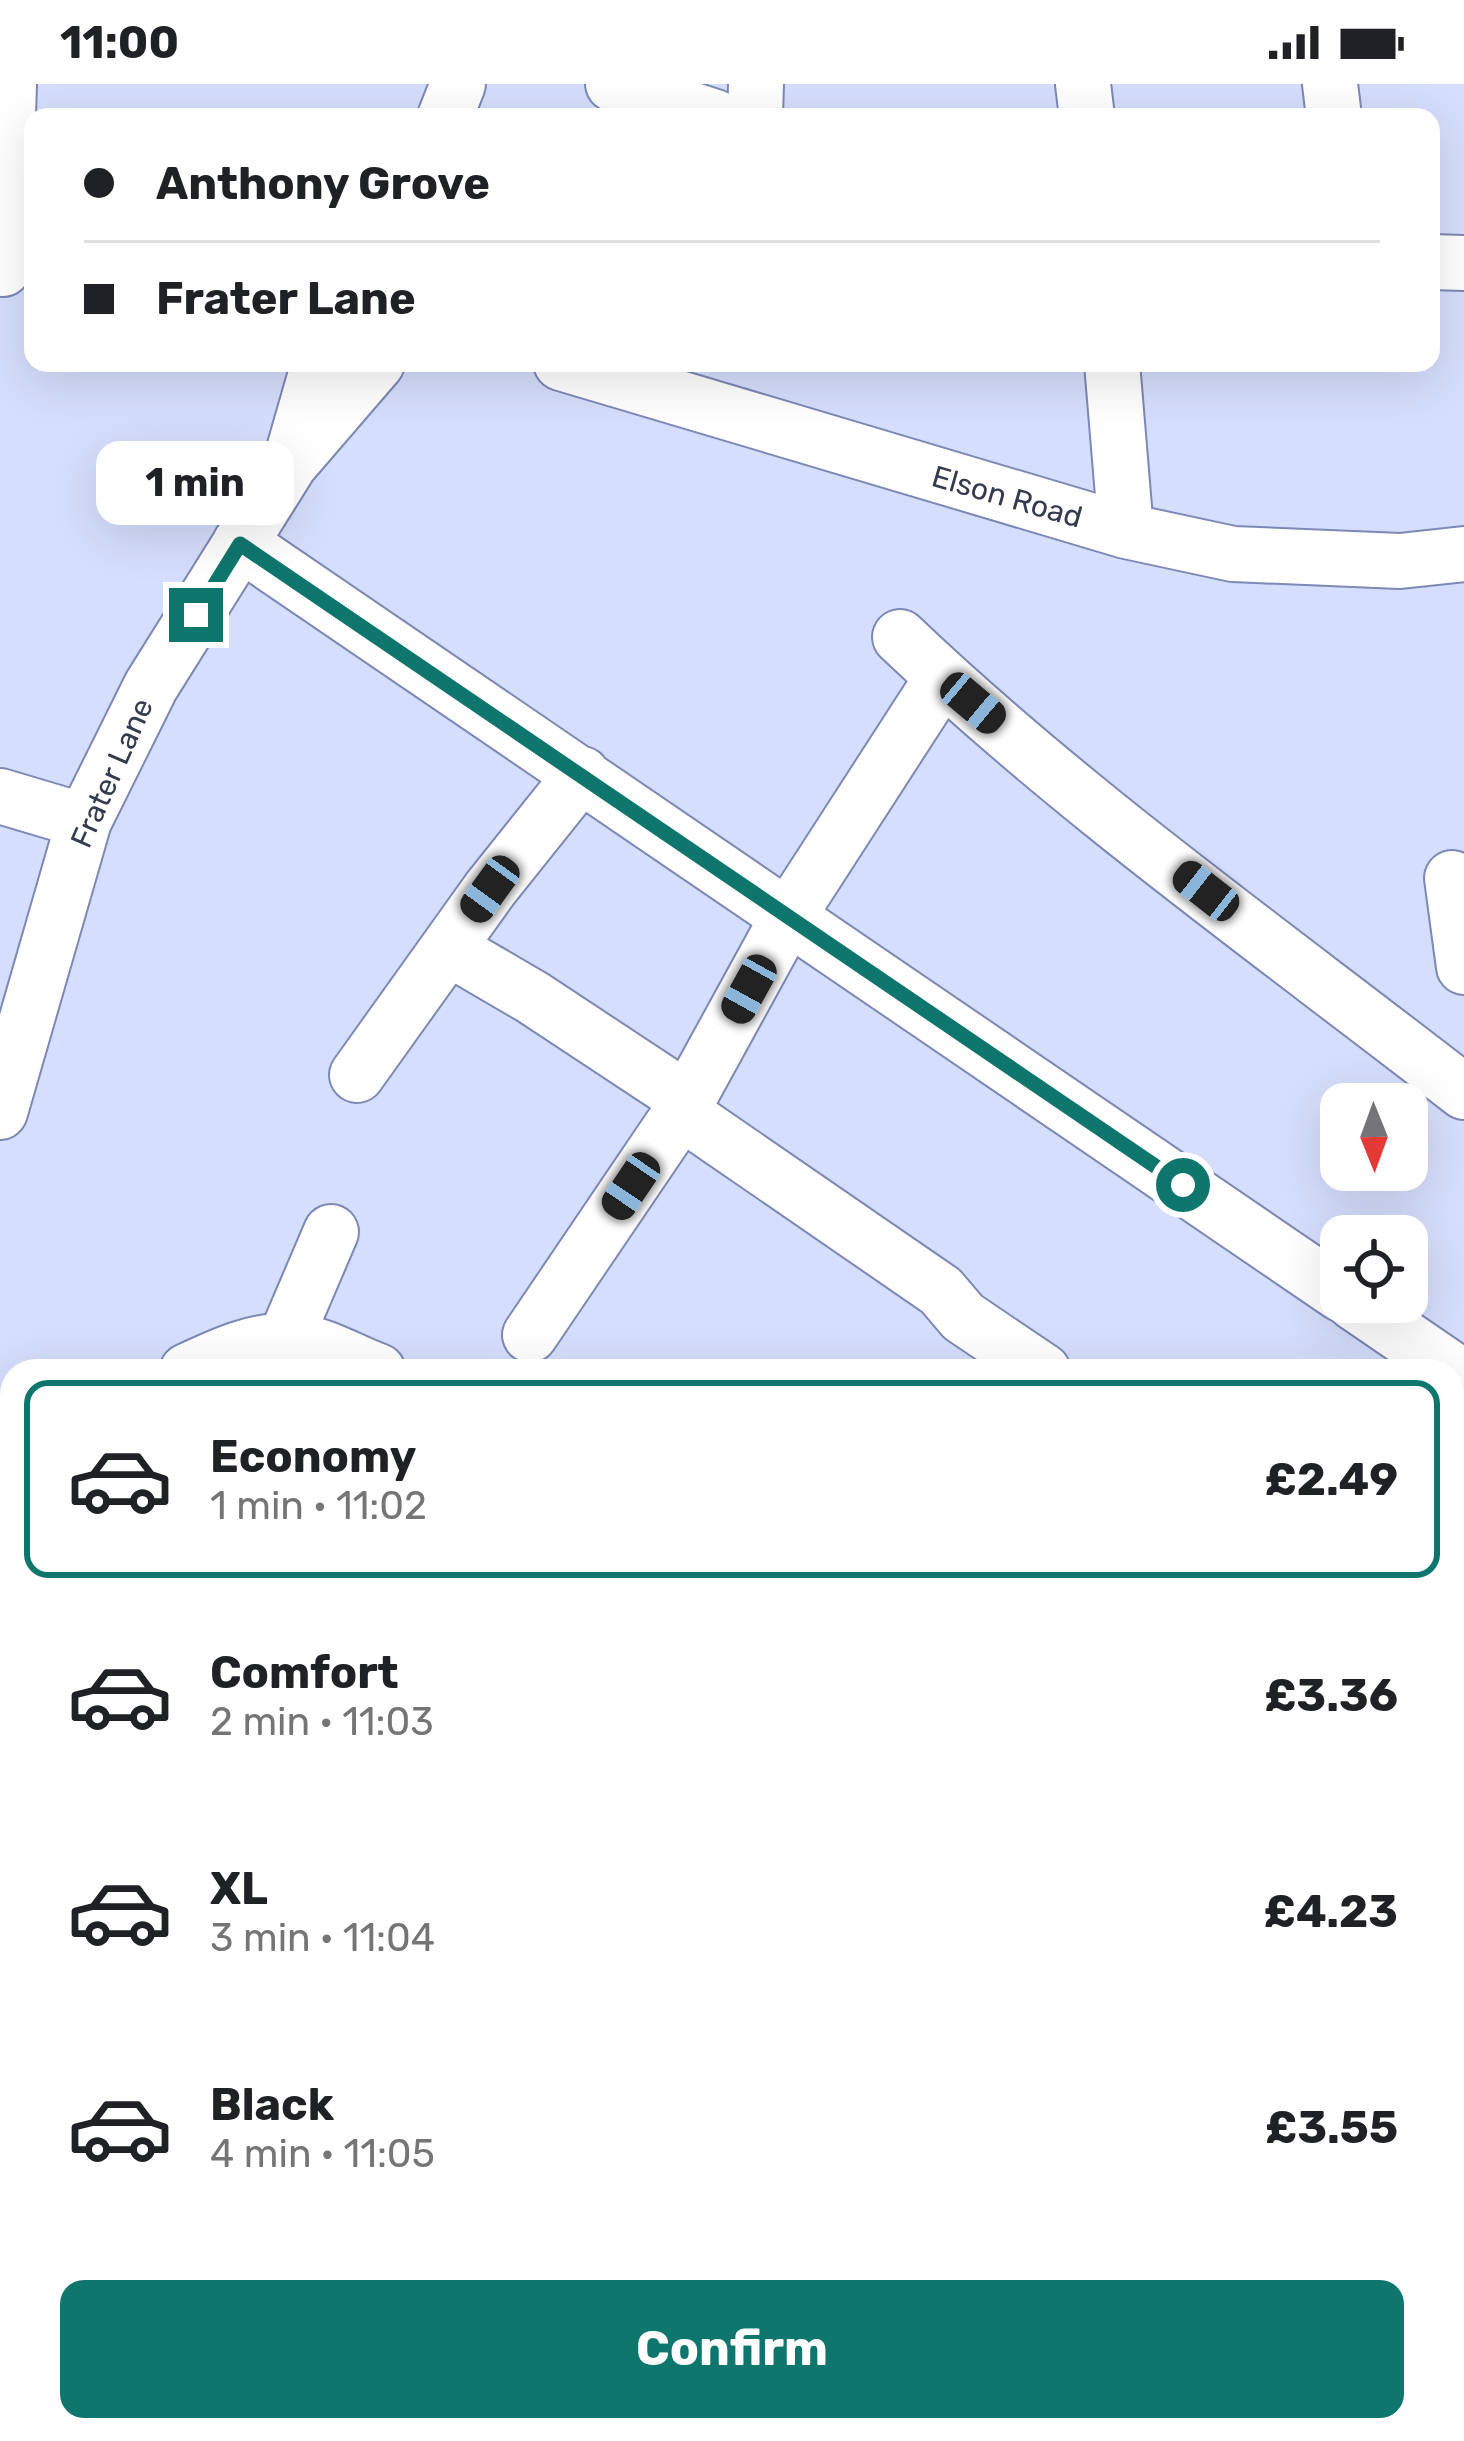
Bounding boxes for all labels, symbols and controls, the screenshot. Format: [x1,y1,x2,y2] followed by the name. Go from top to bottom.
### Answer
[60,16,179,69] text: 11:00
[156,157,490,210] text: Anthony Grove
[156,272,416,325] text: Frater Lane
[97,441,295,525] callout: 1 min
[928,458,1086,536] street label: Elson Road
[145,460,245,506] text: 1 min
[169,588,223,642] route end
[934,666,1012,740] car
[63,693,161,853] street label: Frater Lane
[454,849,526,929] car
[1167,855,1245,927] car
[716,949,782,1029] car
[1320,1083,1428,1191] north arrow
[1320,1083,1428,1323] map controls
[596,1146,666,1226] car
[1156,1158,1210,1212] route start
[1320,1215,1428,1323] button: locate
[66,1425,174,1533] icon: car
[210,1430,416,1483] text: Economy
[1264,1453,1398,1506] text: £2.49
[210,1483,427,1529] text: 1 min · 11:02
[66,1641,174,1749] icon: car
[210,1646,399,1699] text: Comfort
[1264,1669,1398,1722] text: £3.36
[210,1699,434,1745] text: 2 min · 11:03
[66,1857,174,1965] icon: car
[210,1862,268,1915] text: XL
[1263,1885,1398,1938] text: £4.23
[210,1915,435,1961] text: 3 min · 11:04
[66,2073,174,2181] icon: car
[210,2078,334,2131] text: Black
[1265,2101,1398,2154] text: £3.55
[210,2131,435,2177] text: 4 min · 11:05
[60,2280,1404,2418] button: Confirm

